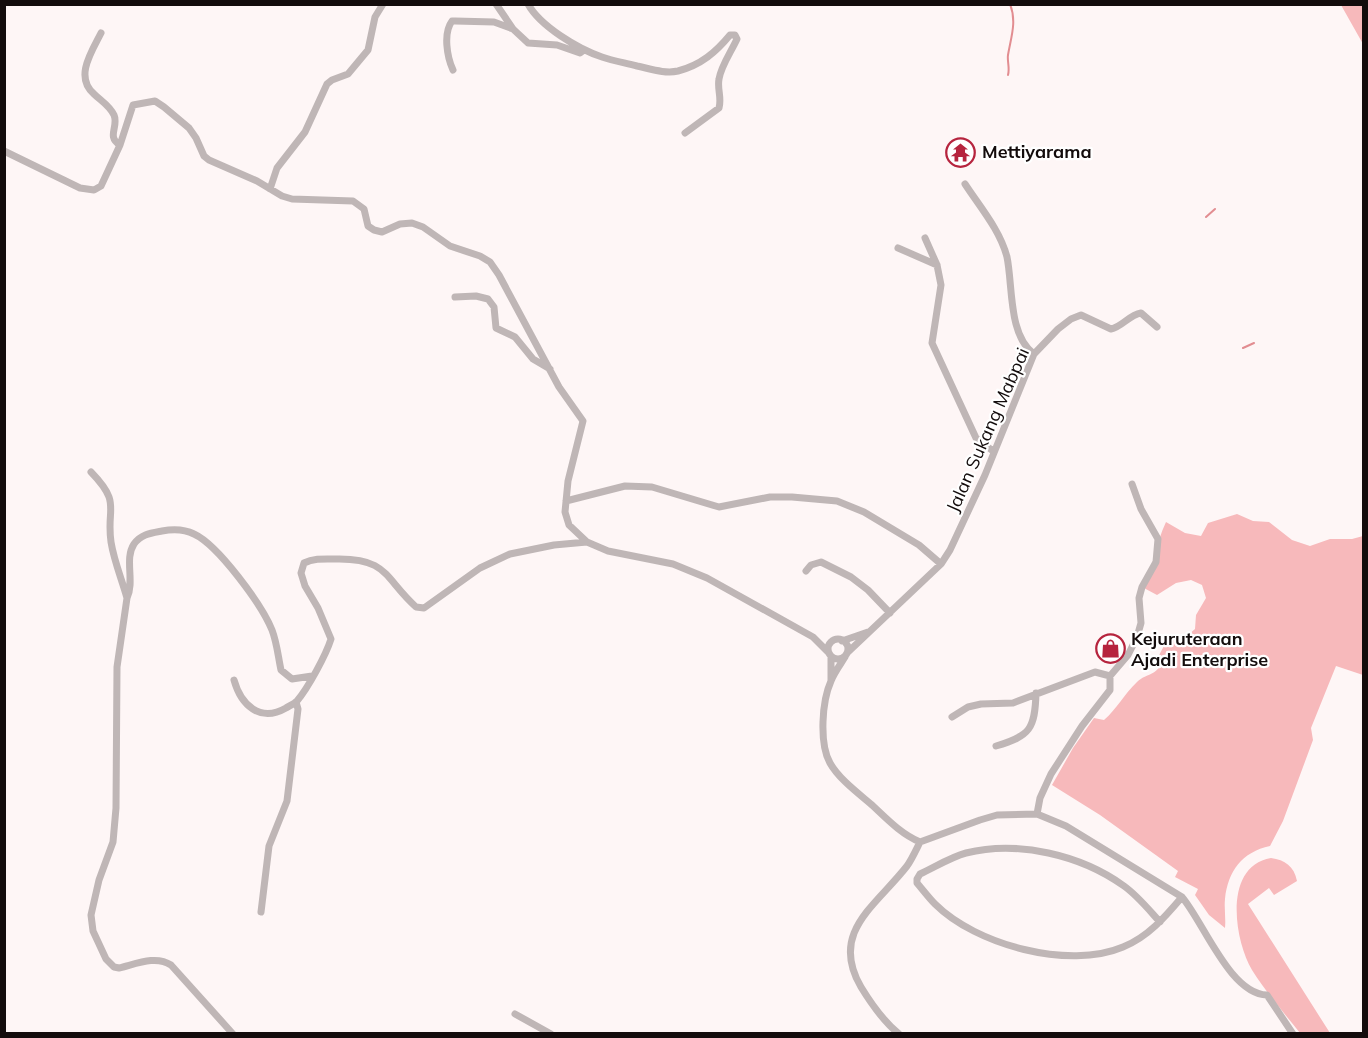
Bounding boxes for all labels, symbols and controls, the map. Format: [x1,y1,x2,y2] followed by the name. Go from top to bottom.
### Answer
[945,136,977,168] temple icon: Mettiyarama
[982,140,1092,163] place label: Mettiyarama
[941,344,1034,516] street label: Jalan Sukang Mabpai
[1131,627,1268,671] place label: Kejuruteraan Ajadi Enterprise
[1094,633,1126,665] shop icon: Kejuruteraan Ajadi Enterprise

